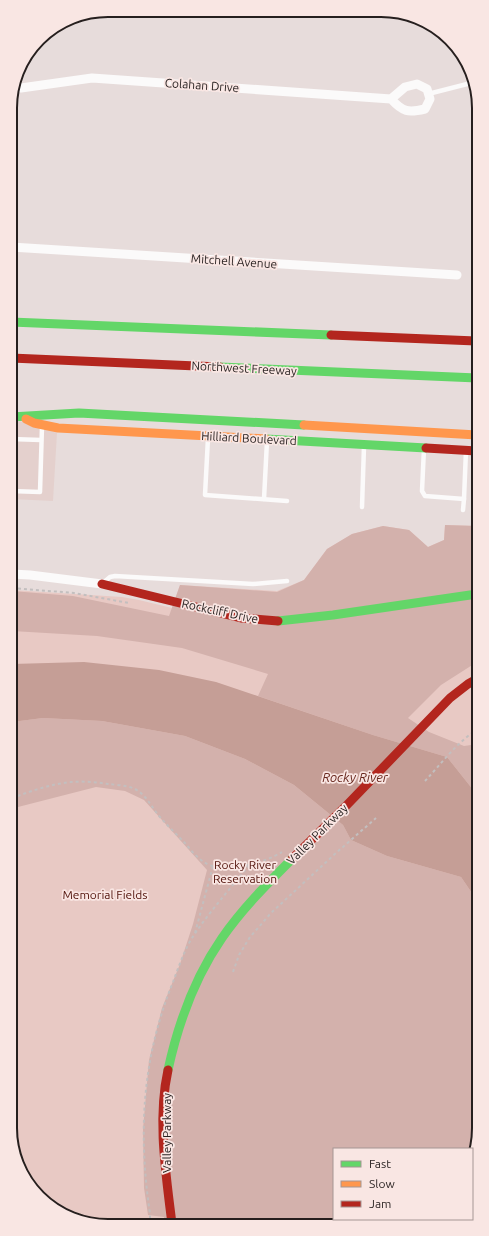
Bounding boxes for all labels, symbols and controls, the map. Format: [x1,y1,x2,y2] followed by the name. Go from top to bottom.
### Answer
[164,76,240,94] street label: Colahan Drive
[190,251,278,271] street label: Mitchell Avenue
[191,359,297,377] street label: Northwest Freeway
[201,429,297,447] street label: Hilliard Boulevard
[181,597,259,625] street label: Rockcliff Drive
[322,770,389,784] water label: Rocky River
[284,801,350,867] street label: Valley Parkway
[213,858,277,885] park label: Rocky River Reservation
[62,888,148,901] park label: Memorial Fields
[160,1093,173,1173] street label: Valley Parkway
[333,1148,473,1220] legend
[369,1157,391,1170] text: Fast
[369,1177,395,1190] text: Slow
[369,1197,391,1210] text: Jam

